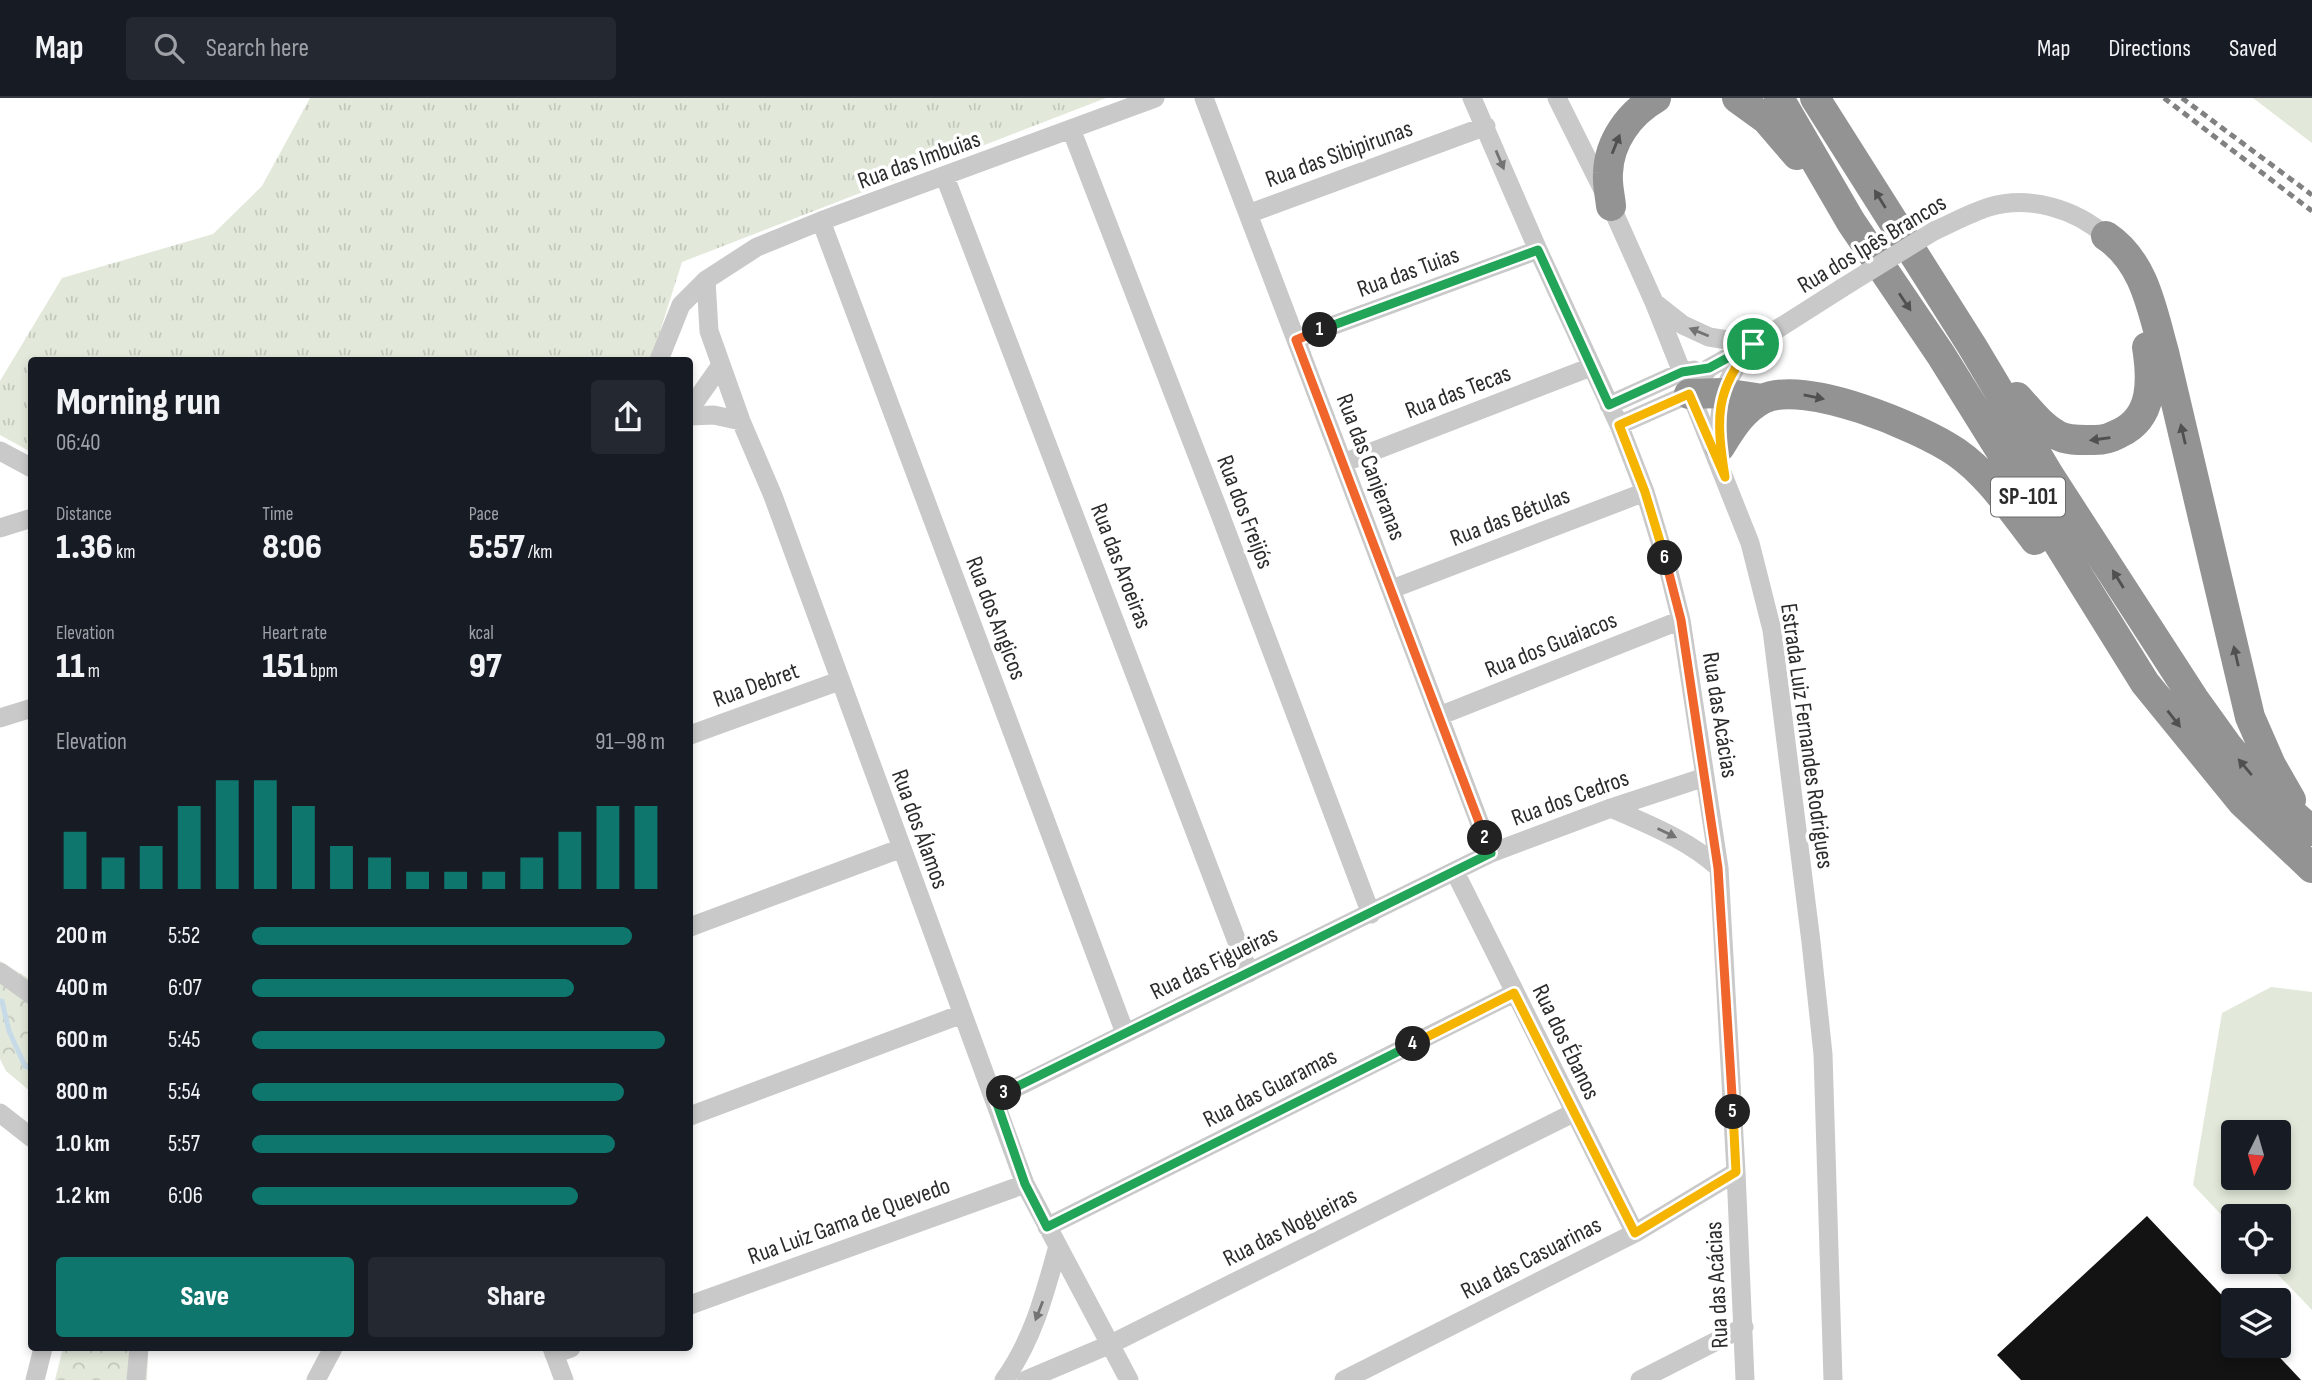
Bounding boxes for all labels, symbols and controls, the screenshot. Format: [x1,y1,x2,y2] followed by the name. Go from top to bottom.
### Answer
[126,17,616,80] search box
[35,28,84,68] text: Map
[150,29,188,67] icon: search
[206,33,309,64] text: Search here
[2037,34,2070,63] text: Map
[2108,34,2191,63] text: Directions
[2229,34,2277,63] text: Saved
[1261,114,1417,194] street label: Rua das Sibipirunas
[854,124,984,196] street label: Rua das Imbuias
[1611,133,1622,154] one-way arrow
[1495,150,1506,171] one-way arrow
[1792,188,1952,300] street label: Rua dos Ipês Brancos
[1873,190,1886,209] one-way arrow
[1353,240,1463,304] street label: Rua das Tuias
[1898,293,1912,311] one-way arrow
[1302,313,1338,348] pin: 1
[1723,314,1783,374] pin
[1316,318,1323,341] text: 1
[1734,325,1772,363] icon: arrive
[1689,327,1710,338] one-way arrow
[1401,359,1515,425] street label: Rua das Tecas
[56,380,221,425] text: Morning run
[591,380,665,454] button: share
[1330,390,1412,544] street label: Rua das Canjeranas
[1803,392,1825,403] one-way arrow
[2177,423,2188,445] one-way arrow
[56,429,101,457] text: 06:40
[2089,433,2111,444] one-way arrow
[1210,451,1280,573] street label: Rua dos Freijós
[1991,478,2065,516] road number: SP-101
[1446,481,1574,553] street label: Rua das Bétulas
[1084,499,1158,633] street label: Rua das Aroeiras
[56,503,112,526] text: Distance
[262,503,293,526] text: Time
[469,503,499,526] text: Pace
[56,526,113,569] text: 1.36
[262,526,322,569] text: 8:06
[469,526,525,569] text: 5:57
[1648,540,1682,575] pin: 6
[113,541,135,564] text: km
[525,541,552,564] text: /km
[1660,546,1669,569] text: 6
[959,552,1033,684] street label: Rua dos Angicos
[2112,569,2125,588] one-way arrow
[1774,601,1840,871] street label: Estrada Luiz Fernandes Rodrigues
[1481,605,1621,685] street label: Rua dos Guaiacos
[56,622,115,645] text: Elevation
[262,622,327,645] text: Heart rate
[469,622,494,645] text: kcal
[56,645,85,688] text: 11
[262,645,307,688] text: 151
[469,645,502,688] text: 97
[2230,645,2241,667] one-way arrow
[1696,650,1744,780] street label: Rua das Acácias
[709,656,803,714] street label: Rua Debret
[85,660,100,683] text: m
[307,660,338,683] text: bpm
[2166,710,2181,728] one-way arrow
[56,728,127,756] text: Elevation
[595,728,665,756] text: 91–98 m
[2238,758,2253,776] one-way arrow
[1507,763,1633,833] street label: Rua dos Cedros
[885,765,955,893] street label: Rua dos Álamos
[1468,820,1502,856] pin: 2
[1480,826,1489,849] text: 2
[1657,828,1677,839] one-way arrow
[1146,920,1282,1006] street label: Rua das Figueiras
[56,922,107,950] text: 200 m
[168,922,200,950] text: 5:52
[56,974,107,1002] text: 400 m
[168,974,202,1002] text: 6:07
[1526,980,1606,1104] street label: Rua dos Ébanos
[56,1026,108,1054] text: 600 m
[168,1026,200,1054] text: 5:45
[1396,1026,1430,1062] pin: 4
[1408,1032,1417,1055] text: 4
[1198,1042,1342,1134] street label: Rua das Guaramas
[986,1076,1021,1110] pin: 3
[56,1078,108,1106] text: 800 m
[168,1078,200,1106] text: 5:54
[999,1081,1008,1104] text: 3
[1716,1094,1750,1130] pin: 5
[1728,1100,1737,1123] text: 5
[2221,1120,2291,1190] north arrow
[2221,1120,2291,1358] map controls
[56,1130,110,1158] text: 1.0 km
[168,1130,200,1158] text: 5:57
[744,1171,954,1271] street label: Rua Luiz Gama de Quevedo
[1218,1181,1362,1273] street label: Rua das Nogueiras
[56,1182,110,1210] text: 1.2 km
[168,1182,203,1210] text: 6:06
[2221,1204,2291,1274] button: locate
[1456,1210,1606,1306] street label: Rua das Casuarinas
[1699,1221,1735,1349] street label: Rua das Acácias
[56,1257,354,1337] button: Save
[368,1257,665,1337] button: Share
[2221,1288,2291,1358] button: layers
[1033,1301,1044,1322] one-way arrow

